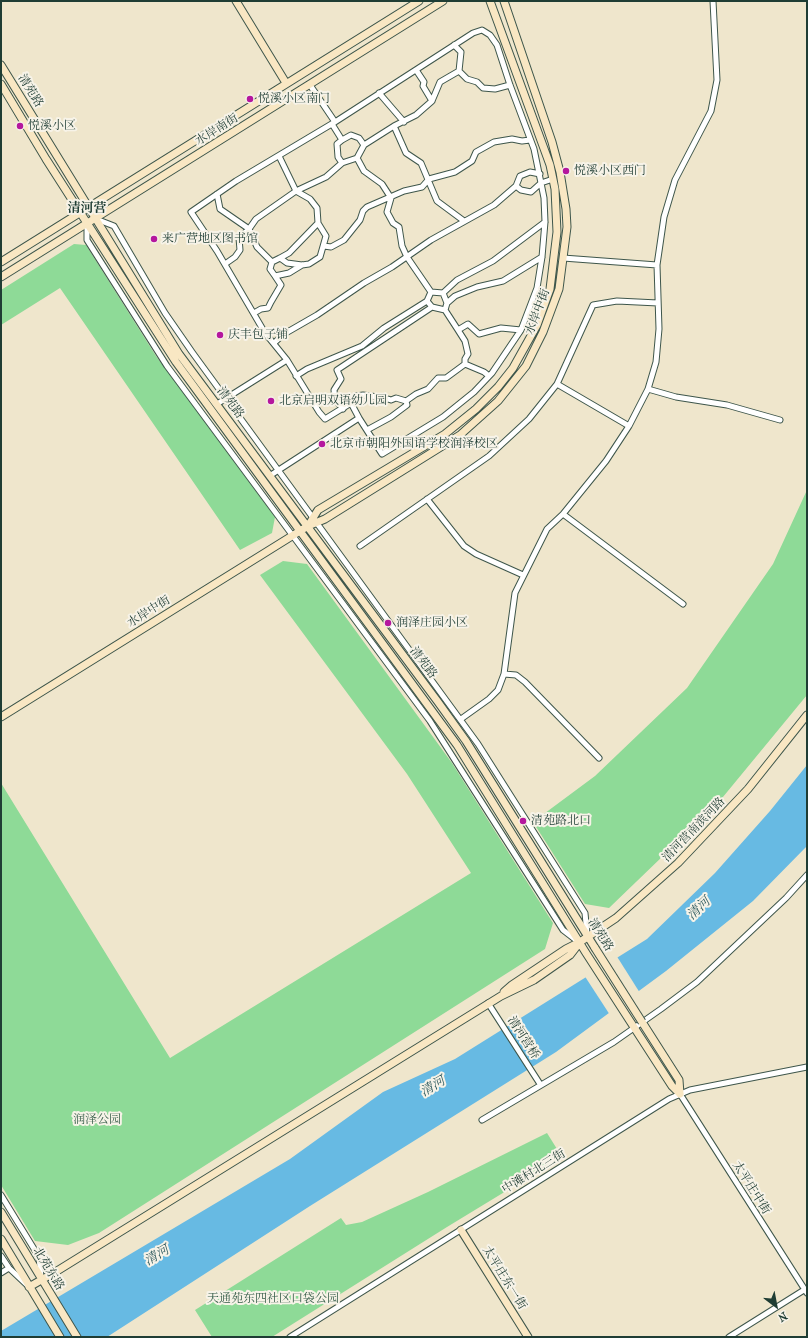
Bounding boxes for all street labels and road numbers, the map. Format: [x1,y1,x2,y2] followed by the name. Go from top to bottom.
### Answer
[14,72,46,110] street label: 清苑路
[193,111,241,149] street label: 水岸南街
[523,287,553,337] street label: 水岸中街
[213,384,247,422] street label: 清苑路
[125,593,173,631] street label: 水岸中街
[406,644,440,682] street label: 清苑路
[660,795,728,865] street label: 清河营南滨河路
[584,916,616,954] street label: 清苑路
[504,1014,542,1062] street label: 清河营桥
[500,1147,568,1197] street label: 中滩村北三街
[729,1159,773,1217] street label: 太平庄中街
[479,1244,529,1312] street label: 太平庄东一街
[29,1245,67,1293] street label: 北苑东路

